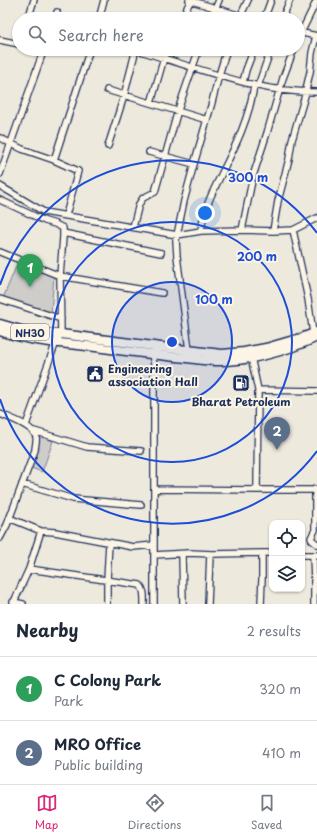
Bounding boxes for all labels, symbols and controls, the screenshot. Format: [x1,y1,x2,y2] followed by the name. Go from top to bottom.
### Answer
[12,12,305,56] search box
[26,23,48,45] icon: search
[58,23,144,46] text: Search here
[228,168,268,186] text: 300 m
[195,203,215,223] your location
[237,247,277,265] text: 200 m
[17,254,43,287] pin: 1
[195,290,233,308] text: 100 m
[11,324,49,340] road number: NH30
[165,335,179,349] centre of rings
[108,360,198,390] place label: Engineering association Hall
[85,364,105,384] public building icon: Engineering association Hall
[231,373,251,393] fuel station icon: Bharat Petroleum
[191,393,291,410] place label: Bharat Petroleum
[264,417,290,450] pin: 2
[269,520,305,592] map controls
[269,520,305,556] button: locate
[269,556,305,592] button: layers
[16,617,78,643] text: Nearby
[247,621,301,640] text: 2 results
[54,668,161,691] text: C Colony Park
[26,679,32,698] text: 1
[259,679,301,698] text: 320 m
[54,691,83,710] text: Park
[54,732,141,755] text: MRO Office
[24,743,34,762] text: 2
[262,743,301,762] text: 410 m
[54,755,143,774] text: Public building
[35,792,58,833] tab: Map
[128,792,181,833] tab: Directions
[251,792,282,833] tab: Saved

